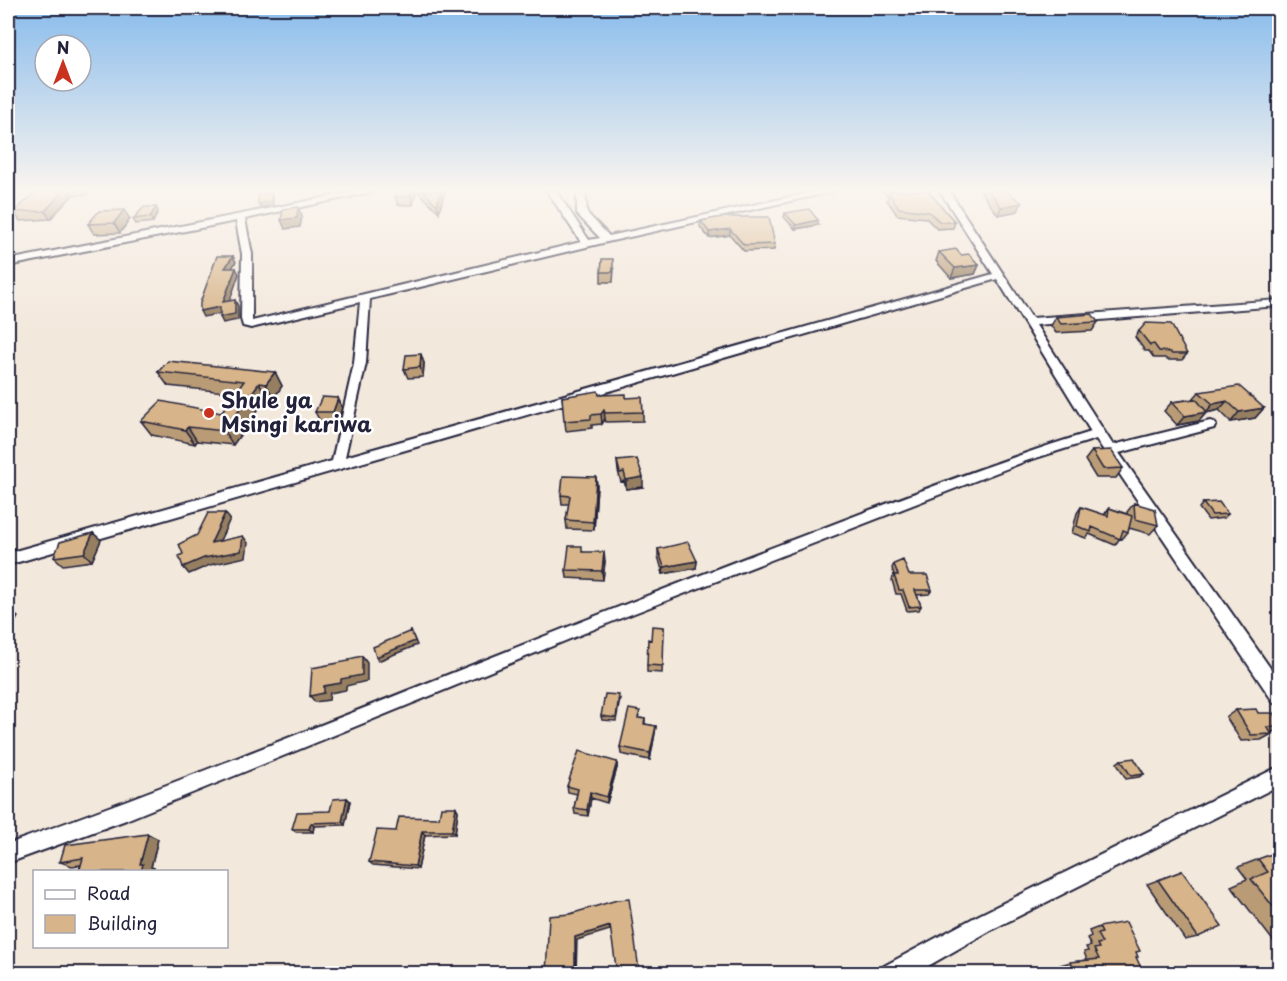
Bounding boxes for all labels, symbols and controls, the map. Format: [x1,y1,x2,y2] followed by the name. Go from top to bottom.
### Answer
[33,33,93,93] north arrow
[57,35,69,59] text: N
[221,383,372,439] place label: Shule ya Msingi kariwa
[202,406,216,420] marker: Shule ya Msingi kariwa
[33,870,228,948] legend
[87,879,131,906] text: Road
[87,909,157,936] text: Building

